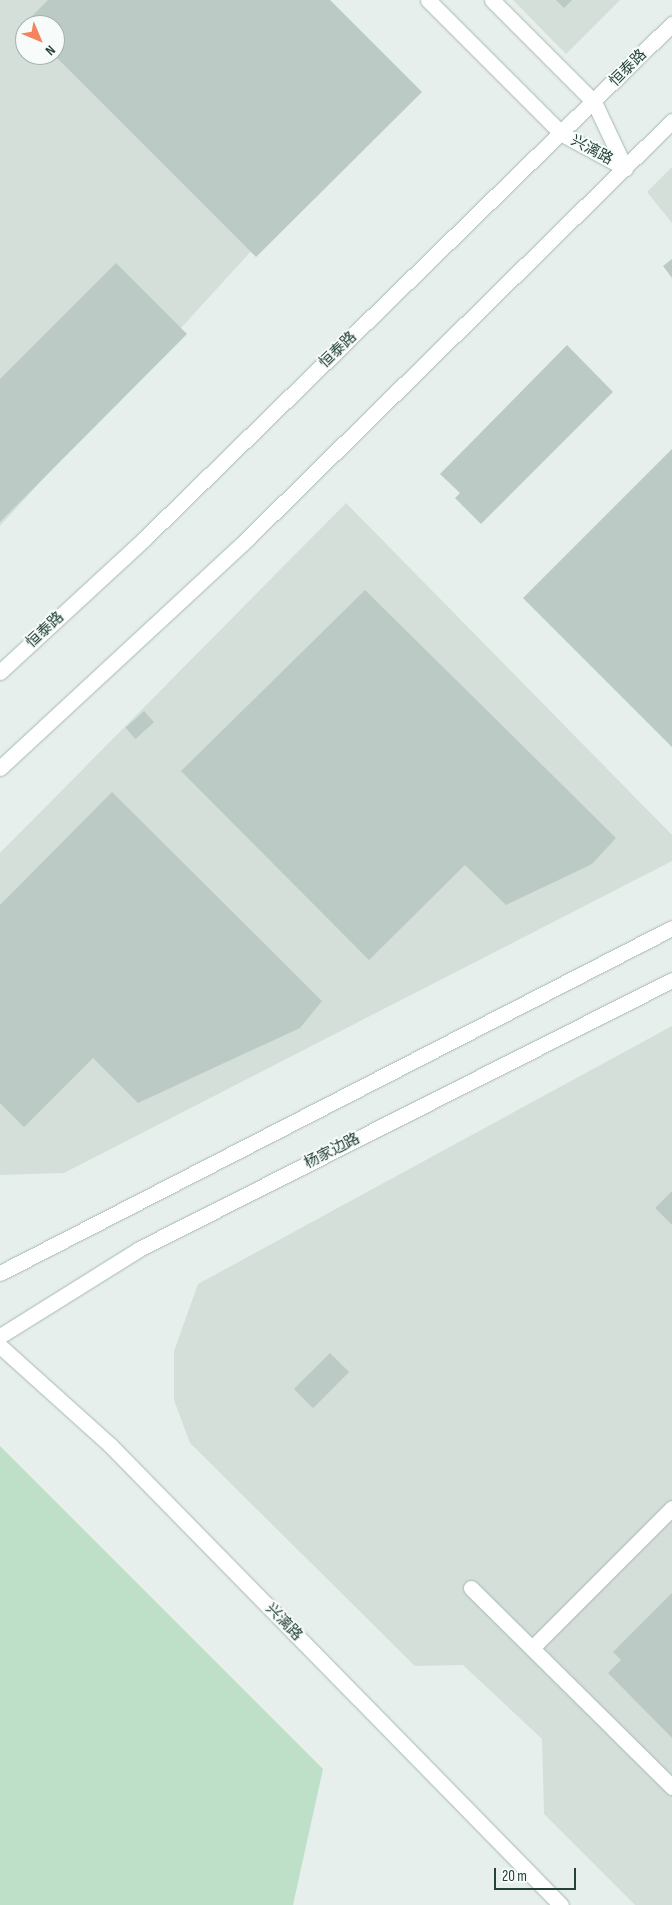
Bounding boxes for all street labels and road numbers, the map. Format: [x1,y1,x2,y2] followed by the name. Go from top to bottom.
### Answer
[606,46,650,90] street label: 恒泰路
[568,131,616,169] street label: 兴漓路
[316,328,360,372] street label: 恒泰路
[22,608,68,652] street label: 恒泰路
[301,1129,363,1173] street label: 杨家边路
[262,1600,306,1644] street label: 兴漓路

